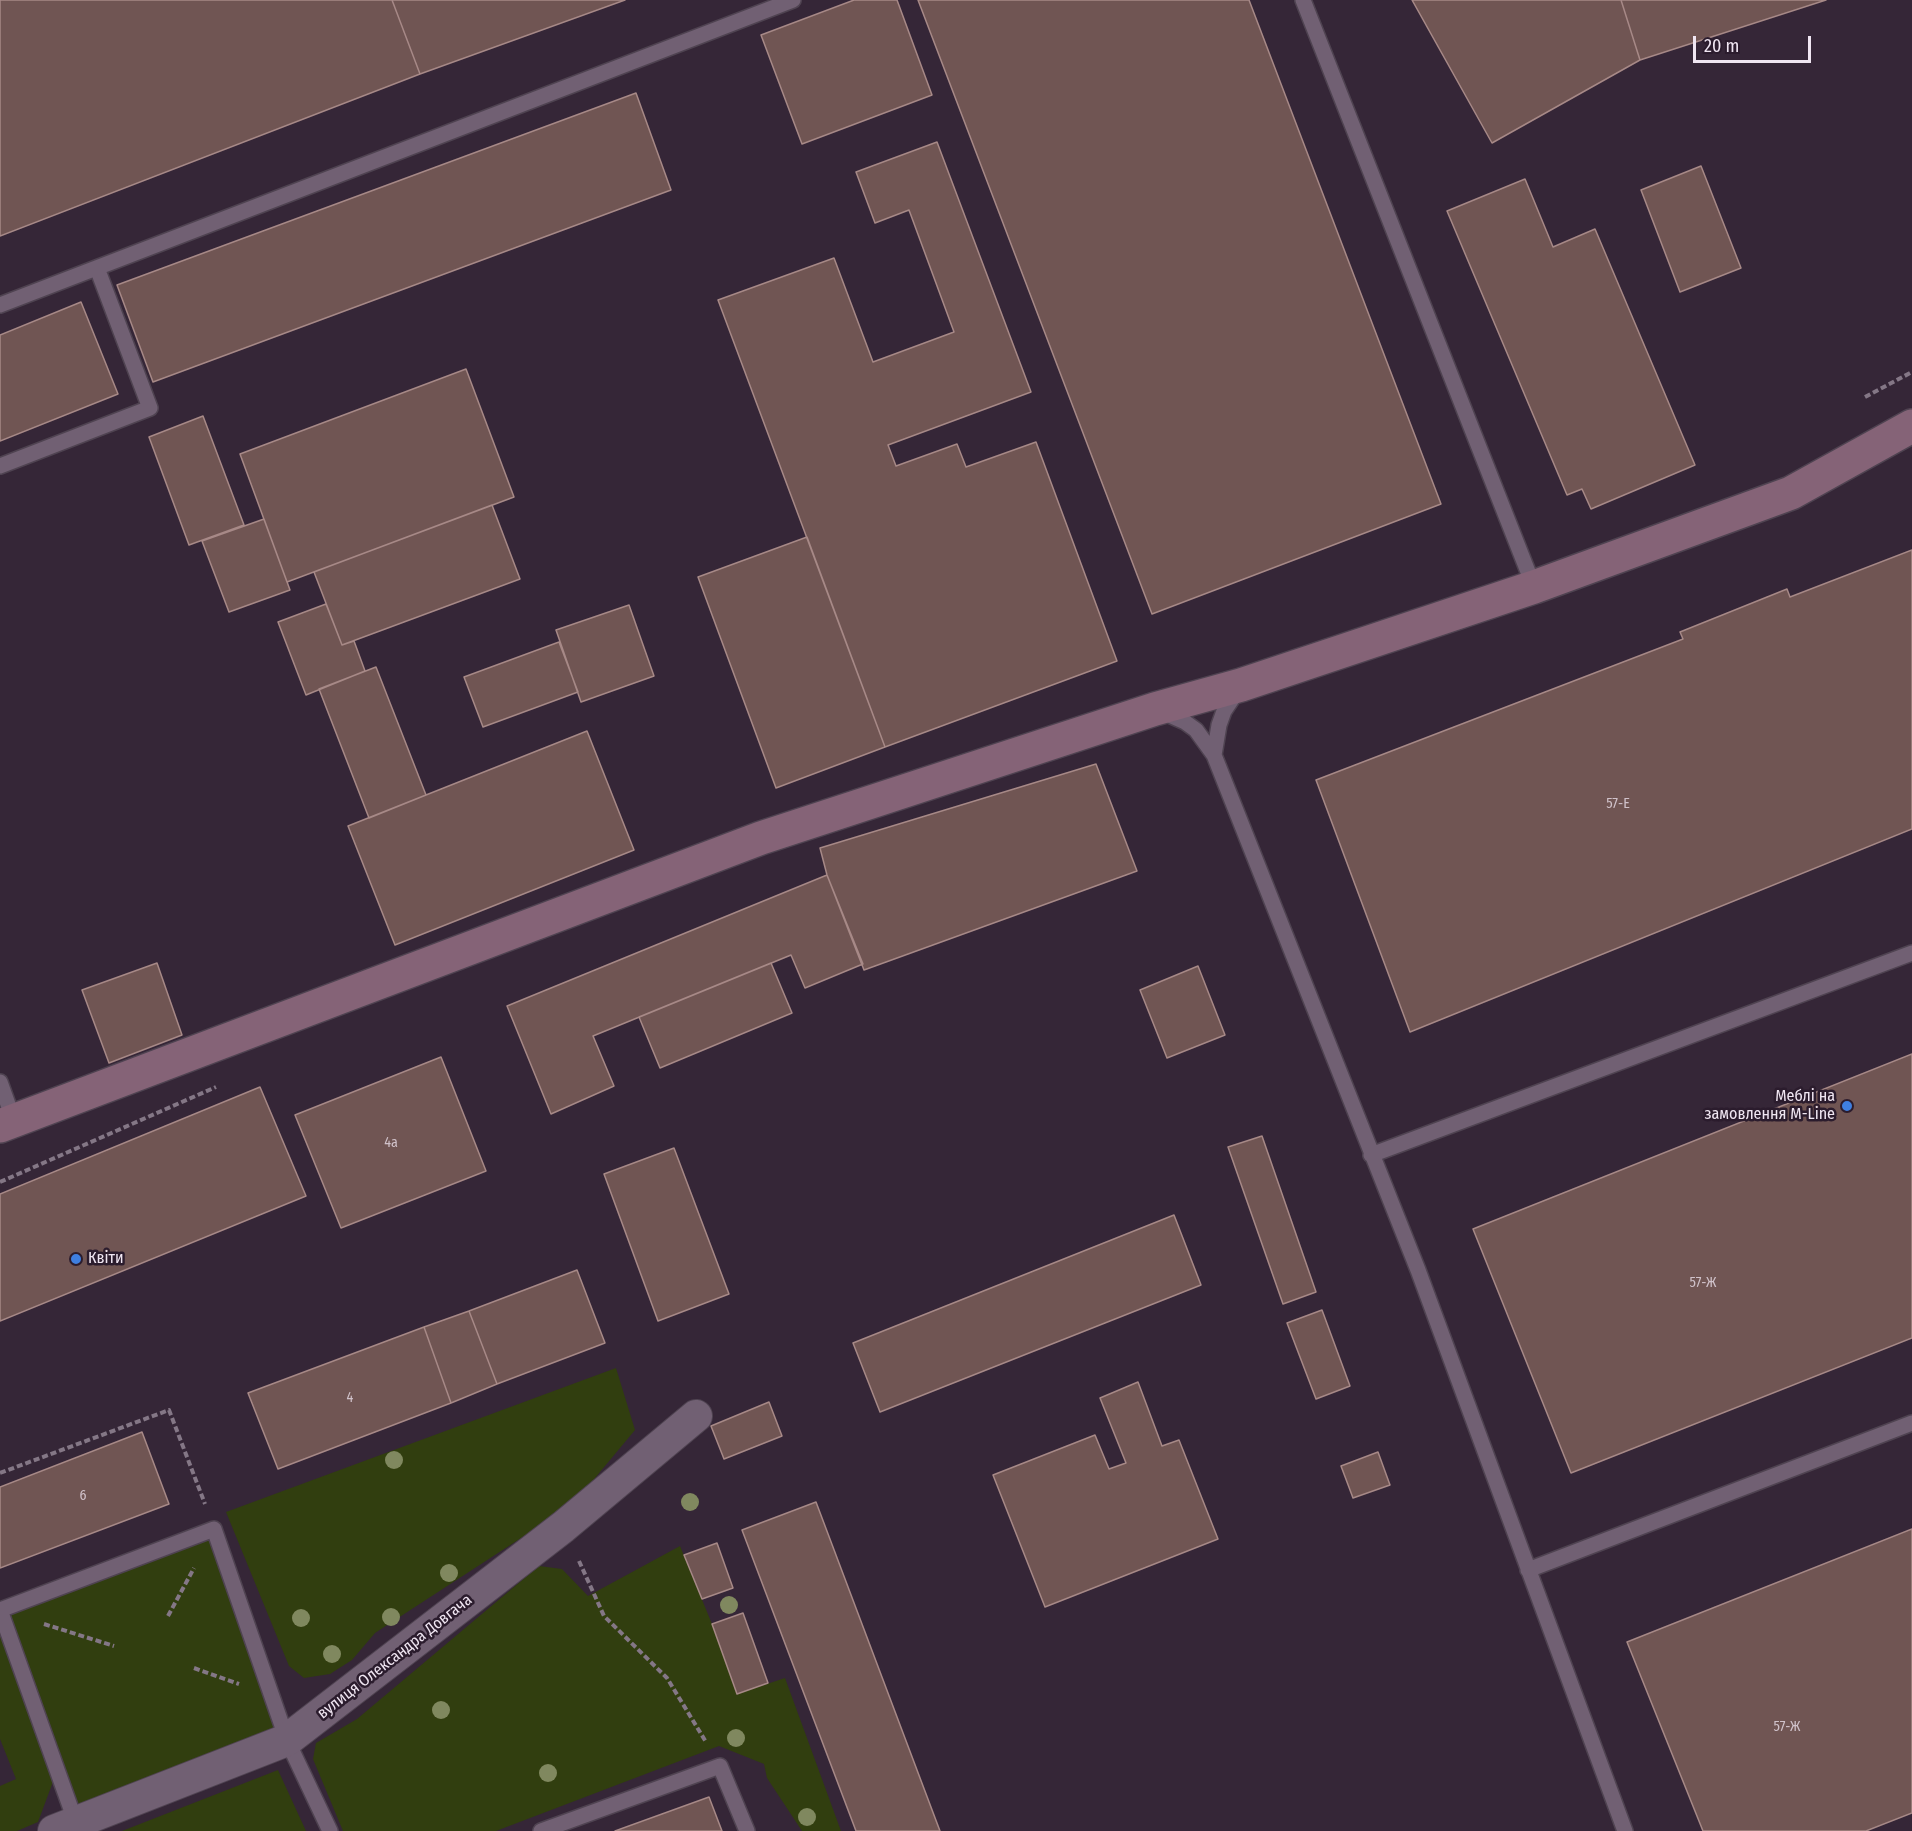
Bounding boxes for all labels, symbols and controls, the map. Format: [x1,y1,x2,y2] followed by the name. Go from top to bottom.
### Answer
[1696,24,1814,62] scale bar
[1704,35,1739,57] text: 20 m
[1606,796,1630,812] house number: 57-Е
[1705,1087,1835,1125] place label: Меблі на замовлення M-Line
[1840,1099,1854,1113] marker: Меблі на замовлення M-Line
[384,1135,398,1151] house number: 4а
[88,1249,124,1269] place label: Квіти
[69,1252,83,1266] marker: Квіти
[1690,1275,1716,1291] house number: 57-Ж
[347,1390,353,1406] house number: 4
[80,1488,86,1504] house number: 6
[314,1591,476,1723] street label: вулиця Олександра Довгача
[1774,1719,1800,1735] house number: 57-Ж

